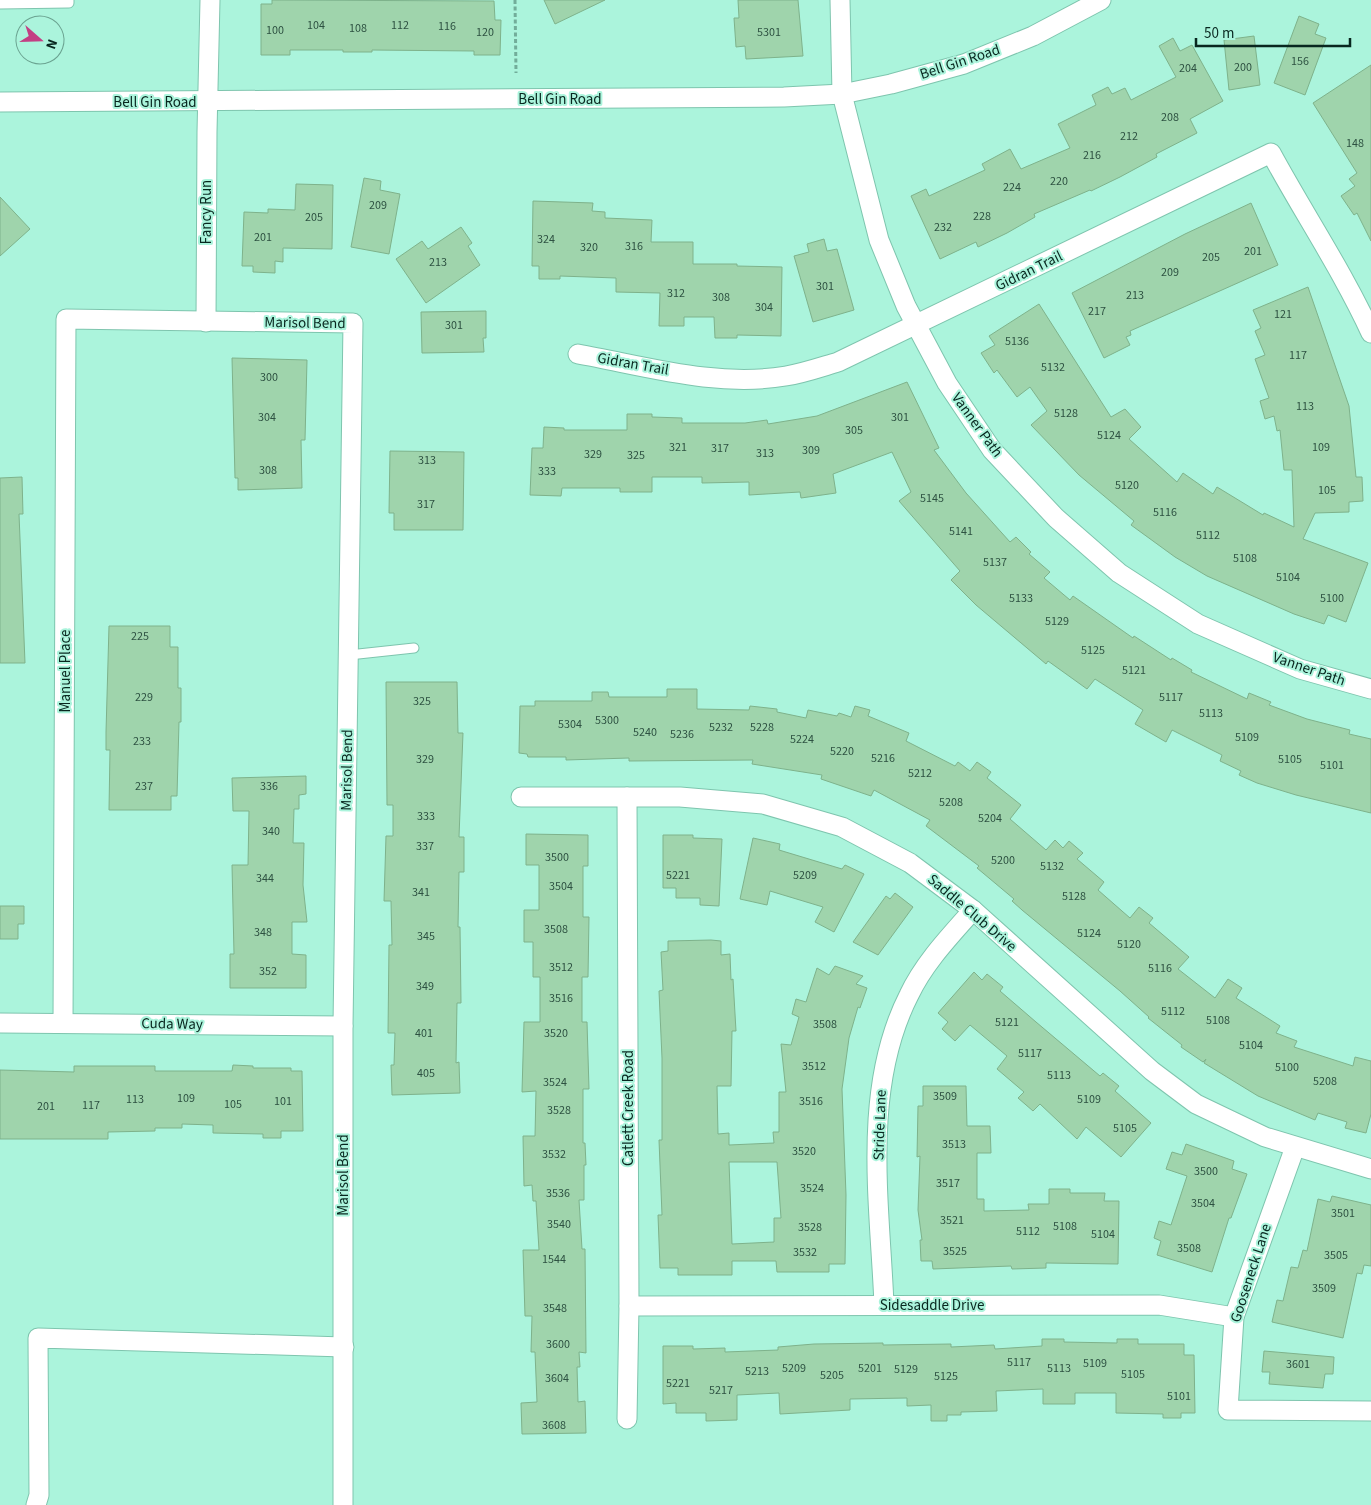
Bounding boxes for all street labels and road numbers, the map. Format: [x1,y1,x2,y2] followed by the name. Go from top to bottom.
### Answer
[917,39,1003,85] street label: Bell Gin Road
[518,89,602,110] street label: Bell Gin Road
[113,92,197,113] street label: Bell Gin Road
[196,180,217,244] street label: Fancy Run
[992,246,1066,296] street label: Gidran Trail
[264,312,346,334] street label: Marisol Bend
[596,347,671,381] street label: Gidran Trail
[946,388,1008,462] street label: Vanner Path
[55,630,76,712] street label: Manuel Place
[1270,647,1348,691] street label: Vanner Path
[336,729,358,811] street label: Marisol Bend
[923,869,1021,957] street label: Saddle Club Drive
[141,1013,203,1035] street label: Cuda Way
[618,1050,639,1166] street label: Catlett Creek Road
[868,1089,892,1161] street label: Stride Lane
[333,1134,354,1216] street label: Marisol Bend
[1225,1221,1277,1325] street label: Gooseneck Lane
[880,1295,984,1316] street label: Sidesaddle Drive

